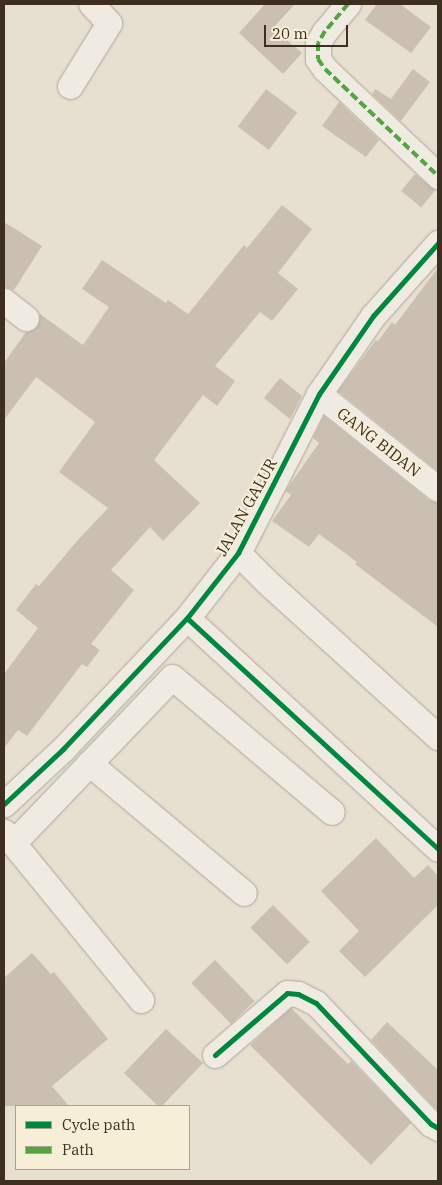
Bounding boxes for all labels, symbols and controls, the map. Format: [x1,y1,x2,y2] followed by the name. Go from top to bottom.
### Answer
[267,15,351,47] scale bar
[272,24,308,43] text: 20 m
[333,403,425,481] street label: GANG BIDAN
[211,455,281,559] street label: JALAN GALUR
[15,1105,190,1170] legend
[62,1115,135,1134] text: Cycle path
[62,1140,94,1159] text: Path

